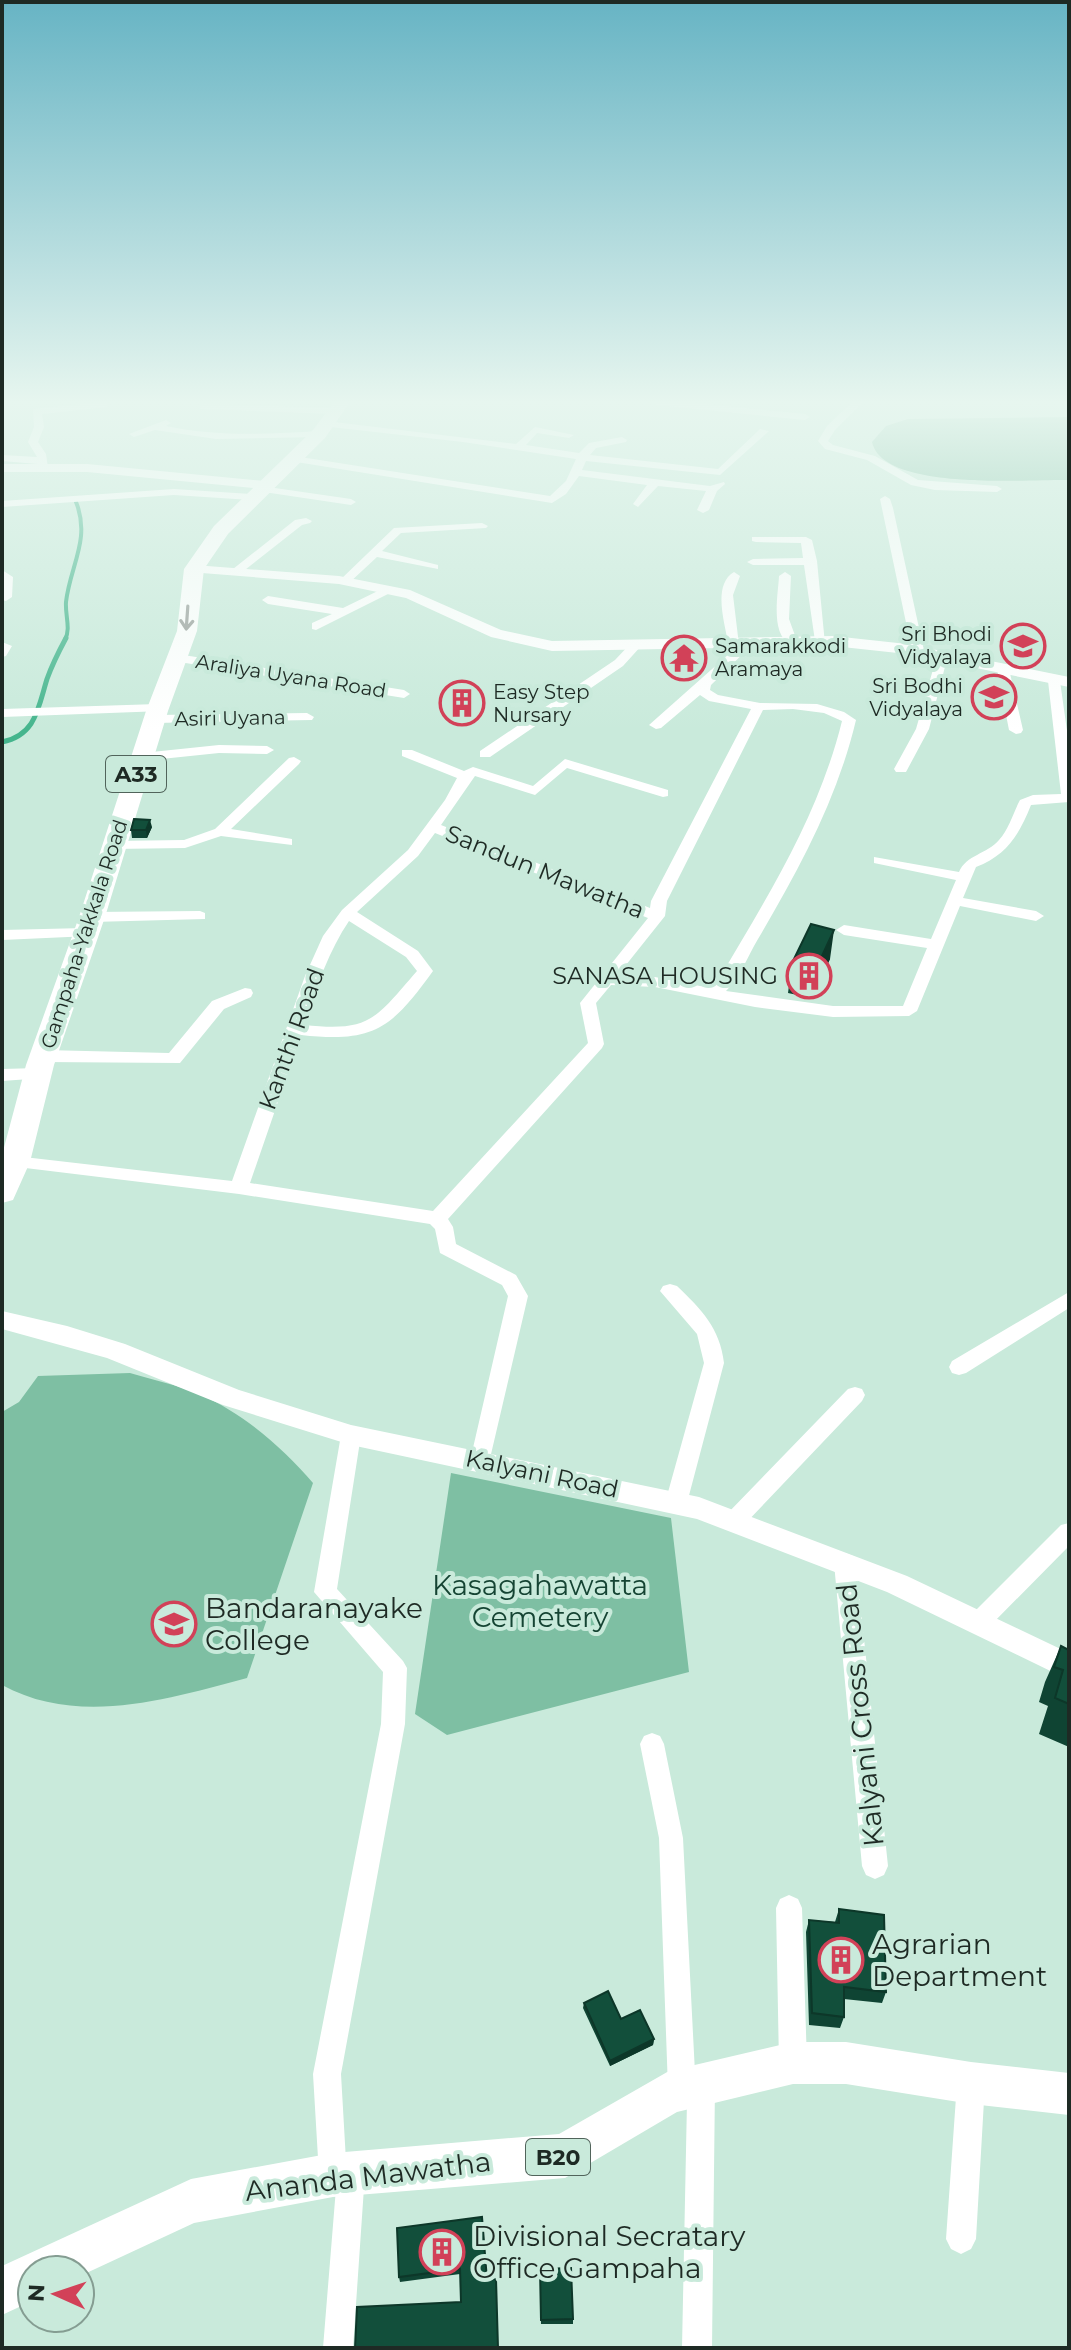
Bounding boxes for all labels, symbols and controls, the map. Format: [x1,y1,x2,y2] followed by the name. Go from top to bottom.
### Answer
[179,604,194,631] one-way arrow
[898,622,992,669] place label: Sri Bhodi Vidyalaya
[999,622,1047,670] school or university icon: Sri Bhodi Vidyalaya
[660,634,708,682] temple icon: Samarakkodi Aramaya
[715,634,846,681] place label: Samarakkodi Aramaya
[194,649,388,703] street label: Araliya Uyana Road
[970,673,1018,721] school or university icon: Sri Bodhi Vidyalaya
[869,674,963,721] place label: Sri Bodhi Vidyalaya
[438,679,486,727] building icon: Easy Step Nursary
[493,680,590,727] place label: Easy Step Nursary
[174,705,286,731] street label: Asiri Uyana
[106,756,166,792] road number: A33
[36,816,132,1052] street label: Gampaha-Yakkala Road
[442,818,649,925] street label: Sandun Mawatha
[785,952,833,1000] building icon: SANASA HOUSING
[552,961,778,990] place label: SANASA HOUSING
[252,964,331,1114] street label: Kanthi Road
[463,1443,621,1504] street label: Kalyani Road
[432,1568,648,1634] park label: Kasagahawatta Cemetery
[829,1582,891,1848] street label: Kalyani Cross Road
[205,1591,423,1657] place label: Bandaranayake College
[150,1600,198,1648] school or university icon: Bandaranayake College
[872,1927,1047,1993] place label: Agrarian Department
[817,1936,865,1984] building icon: Agrarian Department
[526,2139,590,2175] road number: B20
[243,2144,493,2208] street label: Ananda Mawatha
[473,2219,746,2285] place label: Divisional Secratary Office Gampaha
[418,2228,466,2276] building icon: Divisional Secratary Office Gampaha
[16,2254,96,2334] north arrow
[23,2283,50,2303] text: N

